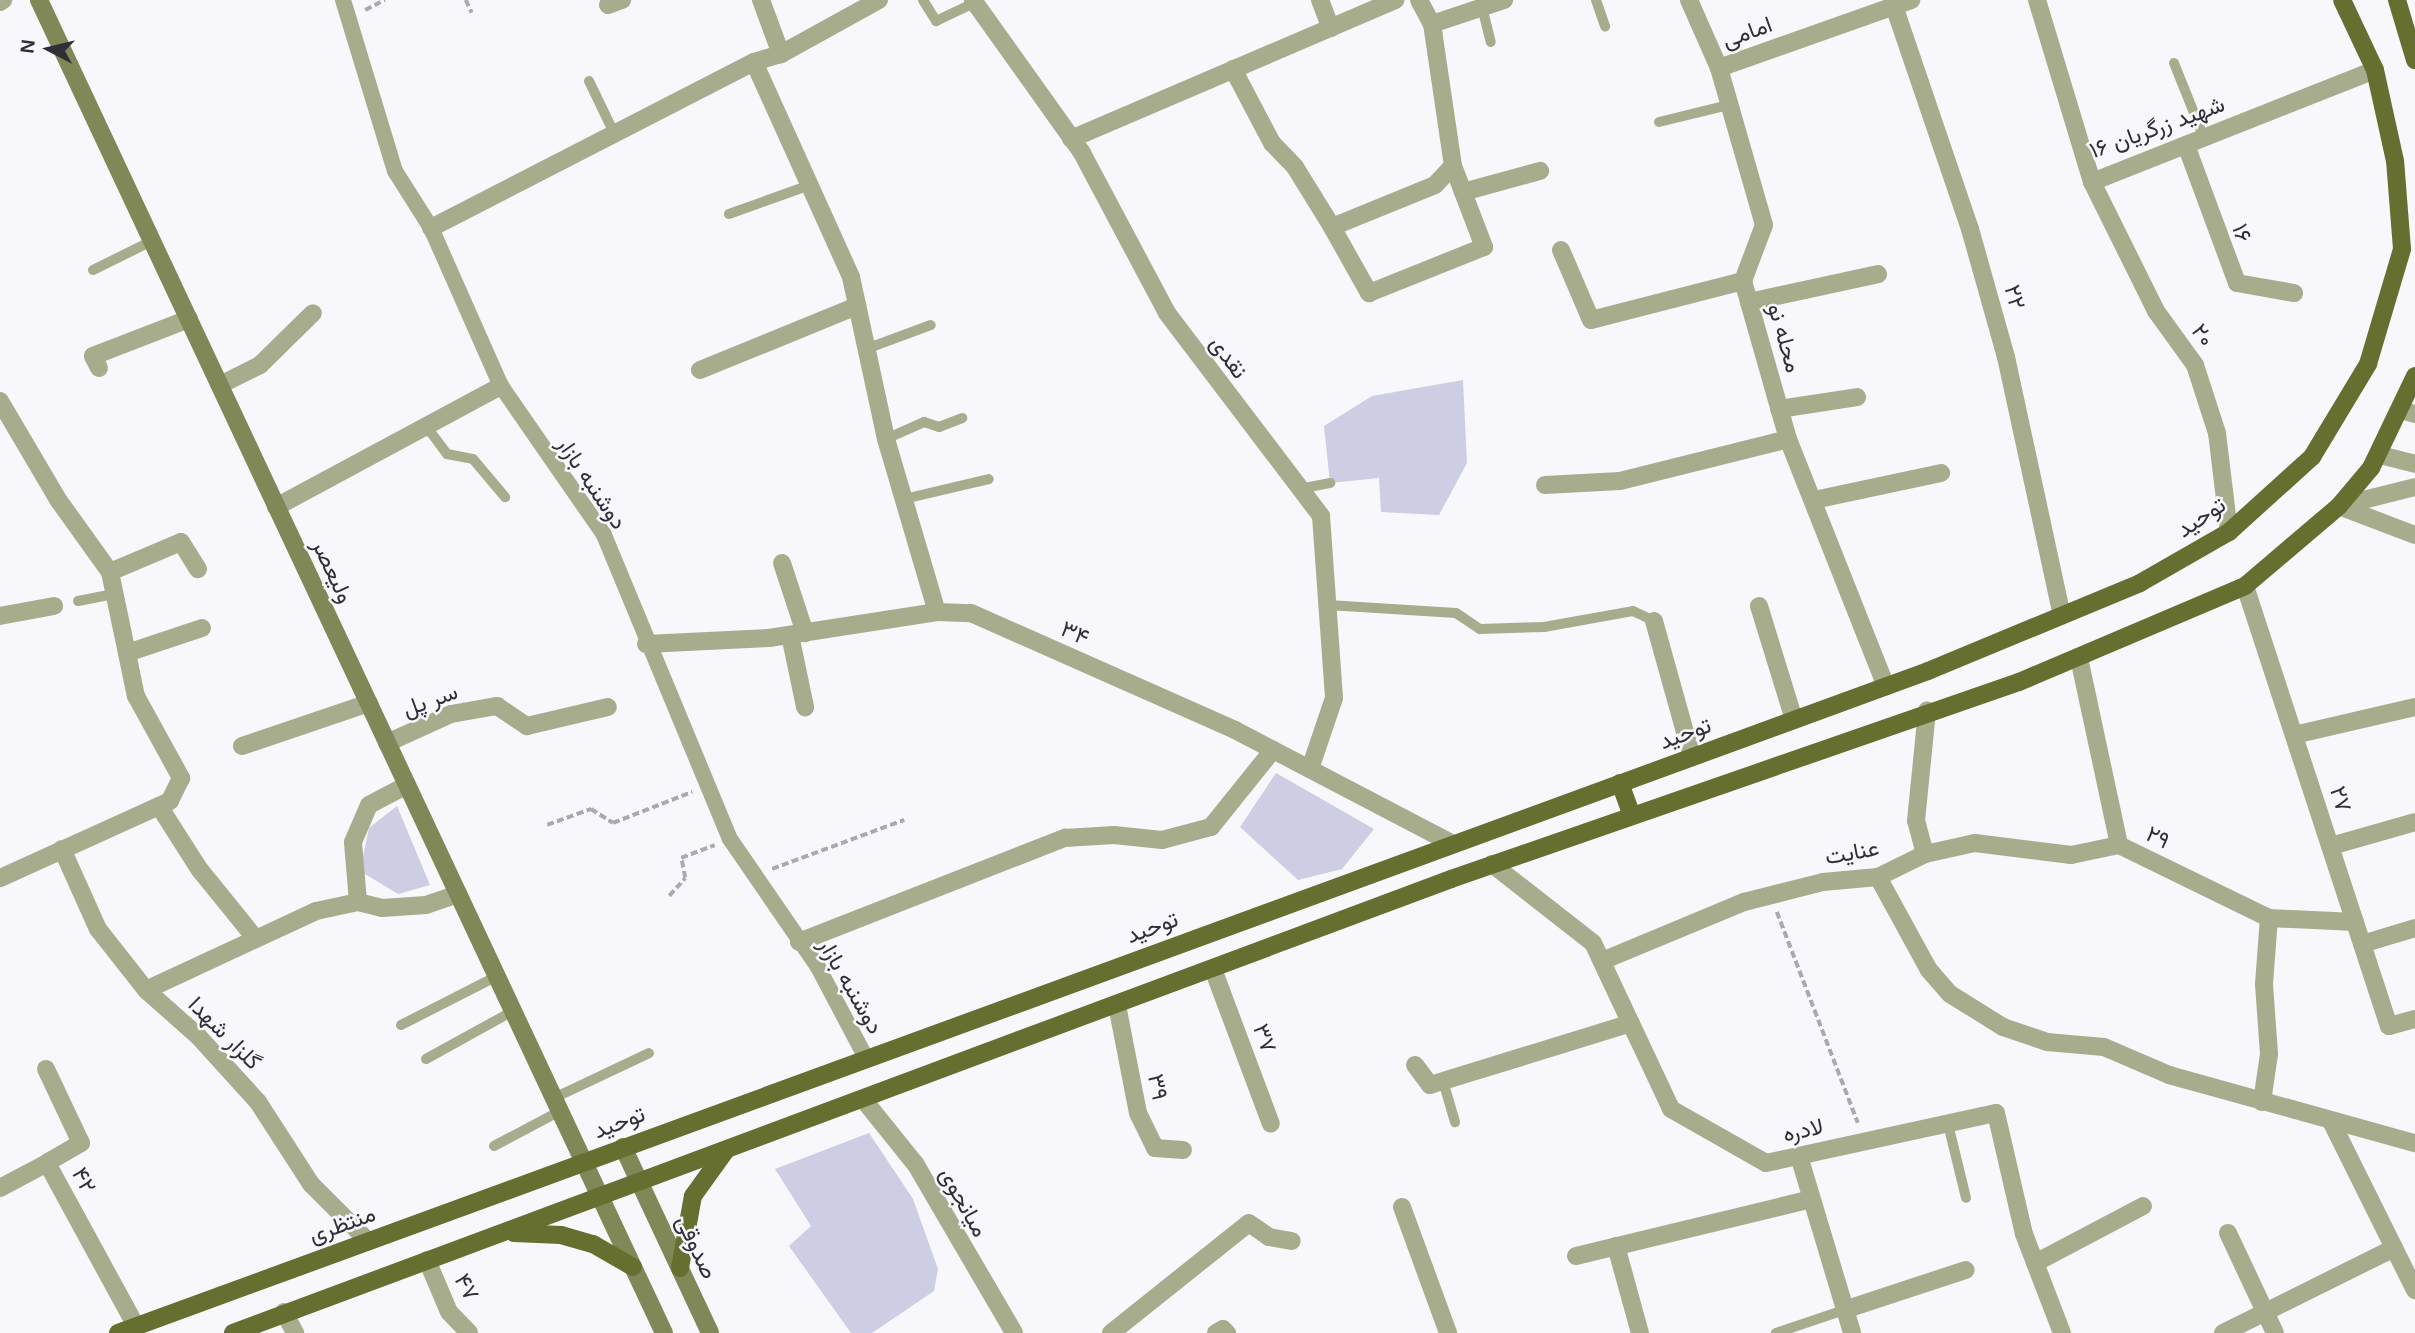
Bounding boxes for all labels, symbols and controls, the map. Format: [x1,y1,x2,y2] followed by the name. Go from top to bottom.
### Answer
[1718,10,1776,54] street label: امامی
[14,14,84,84] north arrow
[16,38,39,54] text: N
[2086,90,2228,164] street label: ۱۶ شهید زرگریان
[2226,220,2258,246] street label: ۱۶
[1998,282,2032,312] street label: ۲۲
[1762,300,1808,376] street label: محله نو
[2185,318,2221,352] street label: ۲۰
[1204,330,1254,384] street label: نقدی
[551,431,633,535] street label: دوشنبه بازار
[2171,491,2231,543] street label: توحید
[306,535,360,607] street label: ولیعصر
[1056,615,1094,651] street label: ۳۴
[399,677,461,723] street label: سر پل
[1655,711,1715,755] street label: توحید
[2324,783,2358,815] street label: ۲۷
[2142,820,2174,854] street label: ۲۹
[1823,834,1881,870] street label: عنایت
[1122,905,1182,949] street label: توحید
[813,933,889,1039] street label: دوشنبه بازار
[183,991,267,1075] street label: گلزار شهدا
[1247,1020,1283,1056] street label: ۳۷
[1142,1071,1174,1103] street label: ۳۹
[589,1100,649,1144] street label: توحید
[1780,1112,1826,1148] street label: لادره
[66,1162,102,1198] street label: ۴۲
[934,1162,994,1242] street label: میانجوی
[305,1199,379,1249] street label: منتظری
[670,1211,724,1283] street label: صدوقی
[449,1269,485,1305] street label: ۴۷

